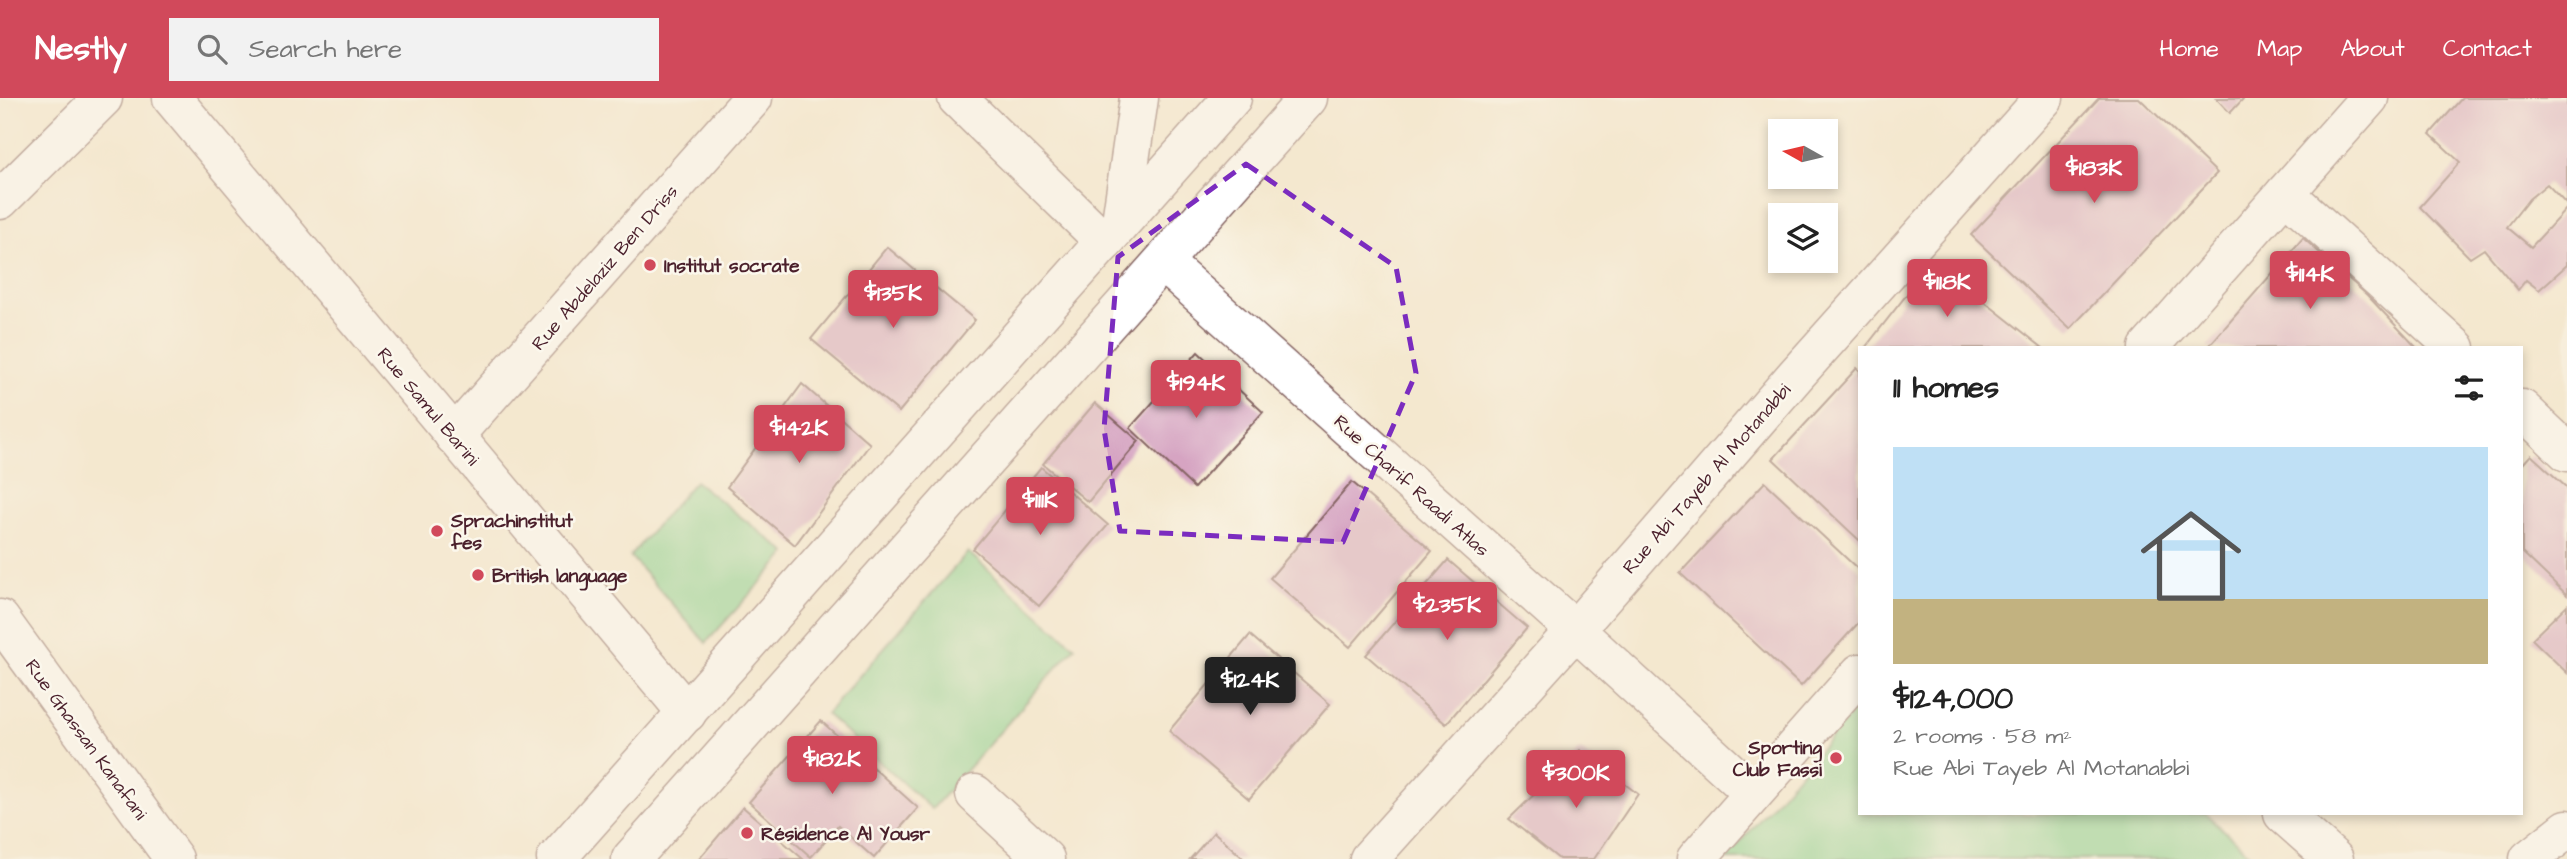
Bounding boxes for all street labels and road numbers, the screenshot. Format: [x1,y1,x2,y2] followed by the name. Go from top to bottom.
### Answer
[526,179,685,357] street label: Rue Abdelaziz Ben Driss
[370,342,485,472] street label: Rue Samul Barini
[1617,378,1798,581] street label: Rue Abi Tayeb Al Motanabbi
[1327,409,1495,563] street label: Rue Charif Raadi Atlas
[18,654,153,826] street label: Rue Ghassan Kanafani

